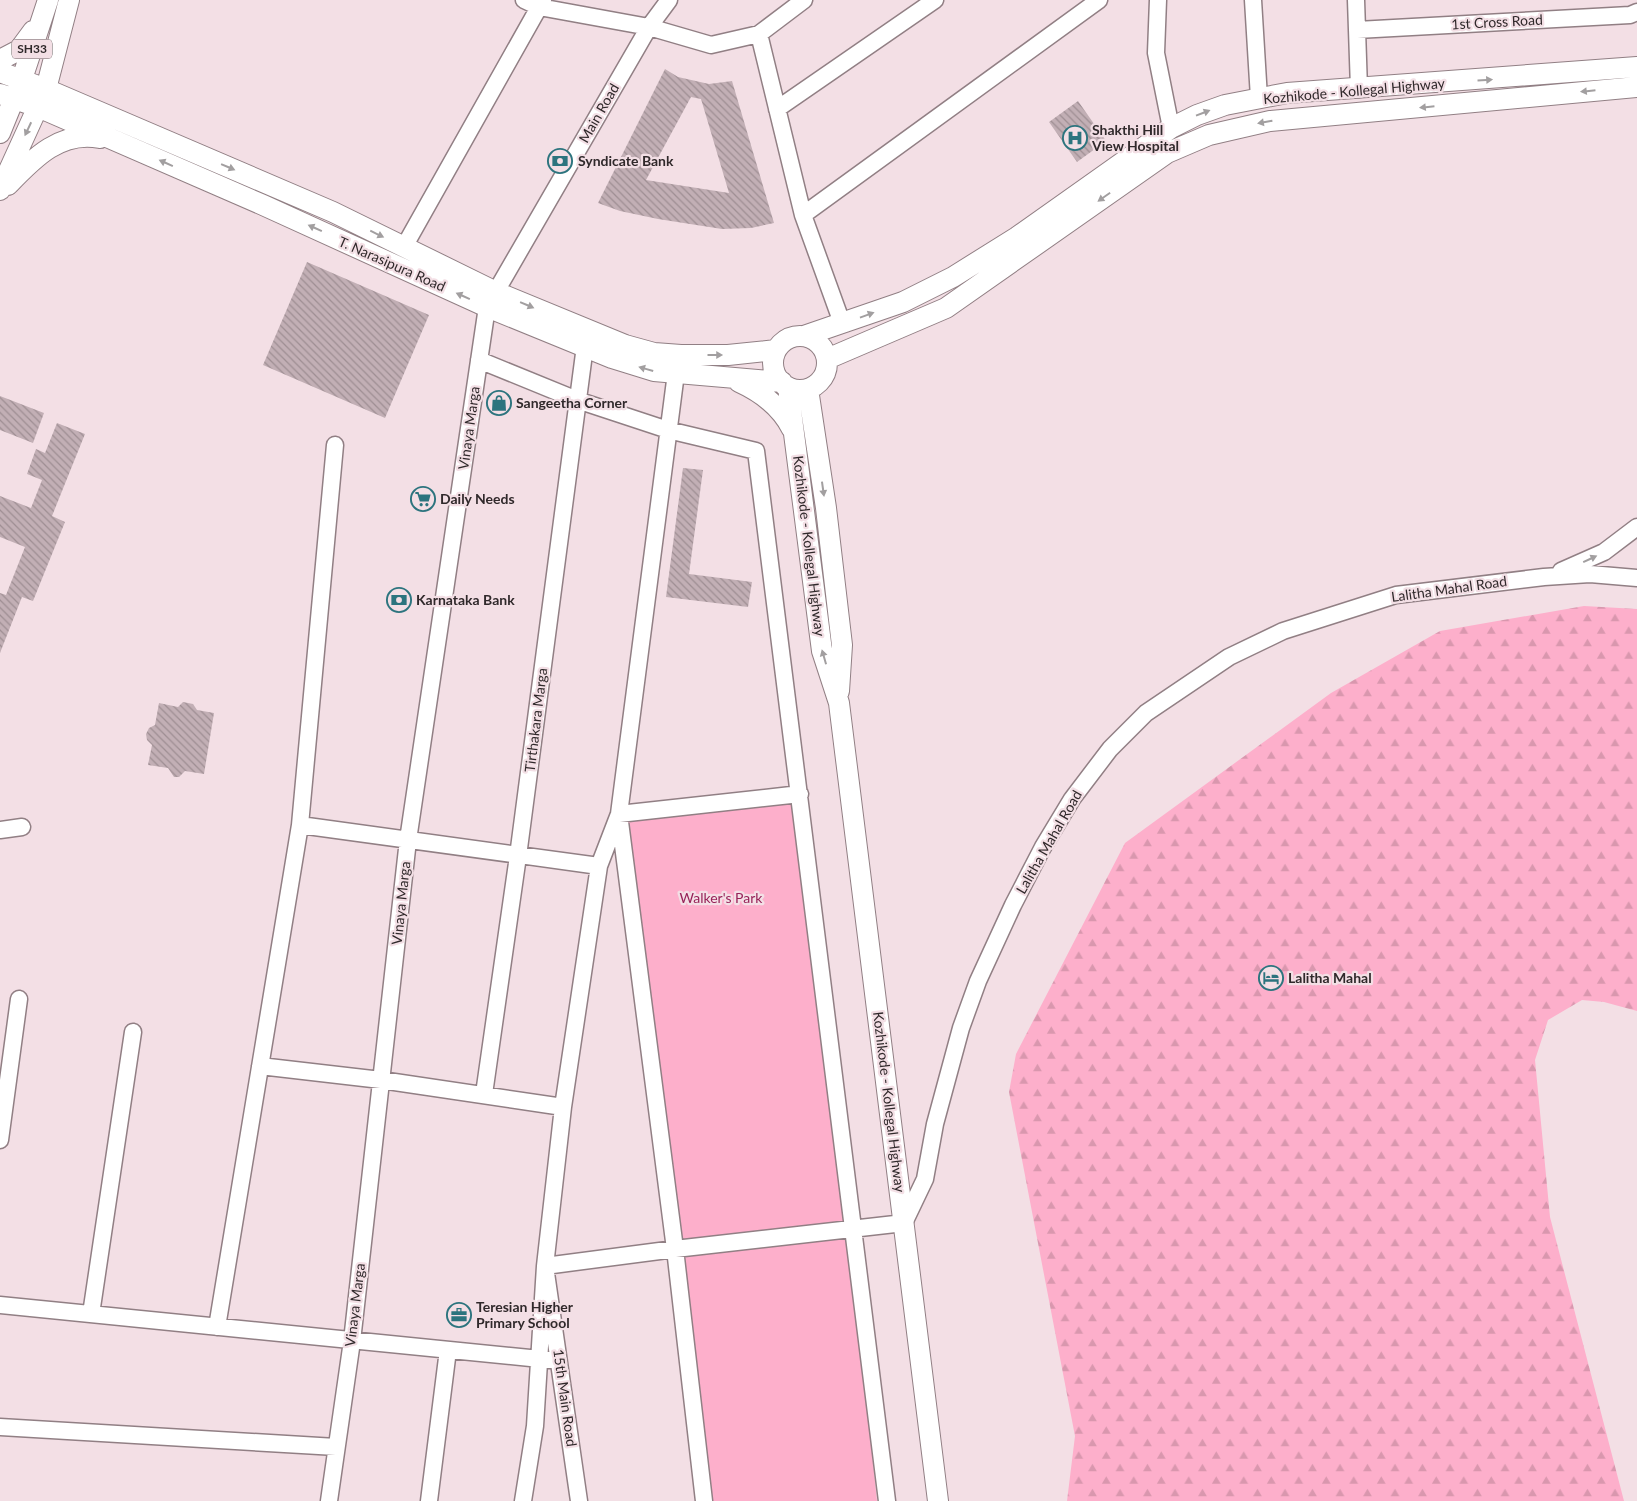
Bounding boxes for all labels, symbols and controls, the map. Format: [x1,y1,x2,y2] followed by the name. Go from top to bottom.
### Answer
[1451,11,1543,32] street label: 1st Cross Road
[12,40,52,59] road number: SH33
[1263,74,1446,107] street label: Kozhikode - Kollegal Highway
[1477,76,1493,84] one-way arrow
[575,80,622,145] street label: Main Road
[1580,88,1596,96] one-way arrow
[1418,104,1434,112] one-way arrow
[1195,109,1210,116] one-way arrow
[1257,119,1273,127] one-way arrow
[1091,121,1179,154] place label: Shakthi Hill View Hospital
[23,122,31,136] one-way arrow
[1062,125,1088,151] hospital icon: Shakthi Hill View Hospital
[547,148,573,174] bank icon: Syndicate Bank
[578,152,674,169] place label: Syndicate Bank
[159,158,173,166] one-way arrow
[221,164,235,172] one-way arrow
[1097,192,1111,202] one-way arrow
[308,224,322,232] one-way arrow
[369,229,384,238] one-way arrow
[336,232,448,295] street label: T. Narasipura Road
[456,291,470,299] one-way arrow
[520,301,534,309] one-way arrow
[860,311,875,319] one-way arrow
[707,351,723,359] one-way arrow
[639,364,654,372] one-way arrow
[454,385,483,471] street label: Vinaya Marga
[486,390,512,416] shop icon: Sangeetha Corner
[516,394,628,411] place label: Sangeetha Corner
[790,455,829,638] street label: Kozhikode - Kollegal Highway
[819,481,827,497] one-way arrow
[410,486,436,512] supermarket icon: Daily Needs
[440,490,515,507] place label: Daily Needs
[1583,554,1597,562] one-way arrow
[1390,572,1508,605] street label: Lalitha Mahal Road
[386,587,412,613] bank icon: Karnataka Bank
[416,591,515,608] place label: Karnataka Bank
[820,649,828,664] one-way arrow
[521,667,550,773] street label: Tirthakara Marga
[1012,787,1085,897] street label: Lalitha Mahal Road
[388,860,413,946] street label: Vinaya Marga
[680,889,763,906] park label: Walker's Park
[1258,965,1284,991] hotel icon: Lalitha Mahal
[1288,969,1372,986] place label: Lalitha Mahal
[870,1011,909,1194] street label: Kozhikode - Kollegal Highway
[341,1262,368,1348] street label: Vinaya Marga
[476,1298,574,1331] place label: Teresian Higher Primary School
[446,1302,472,1328] office icon: Teresian Higher Primary School
[550,1348,581,1448] street label: 15th Main Road

